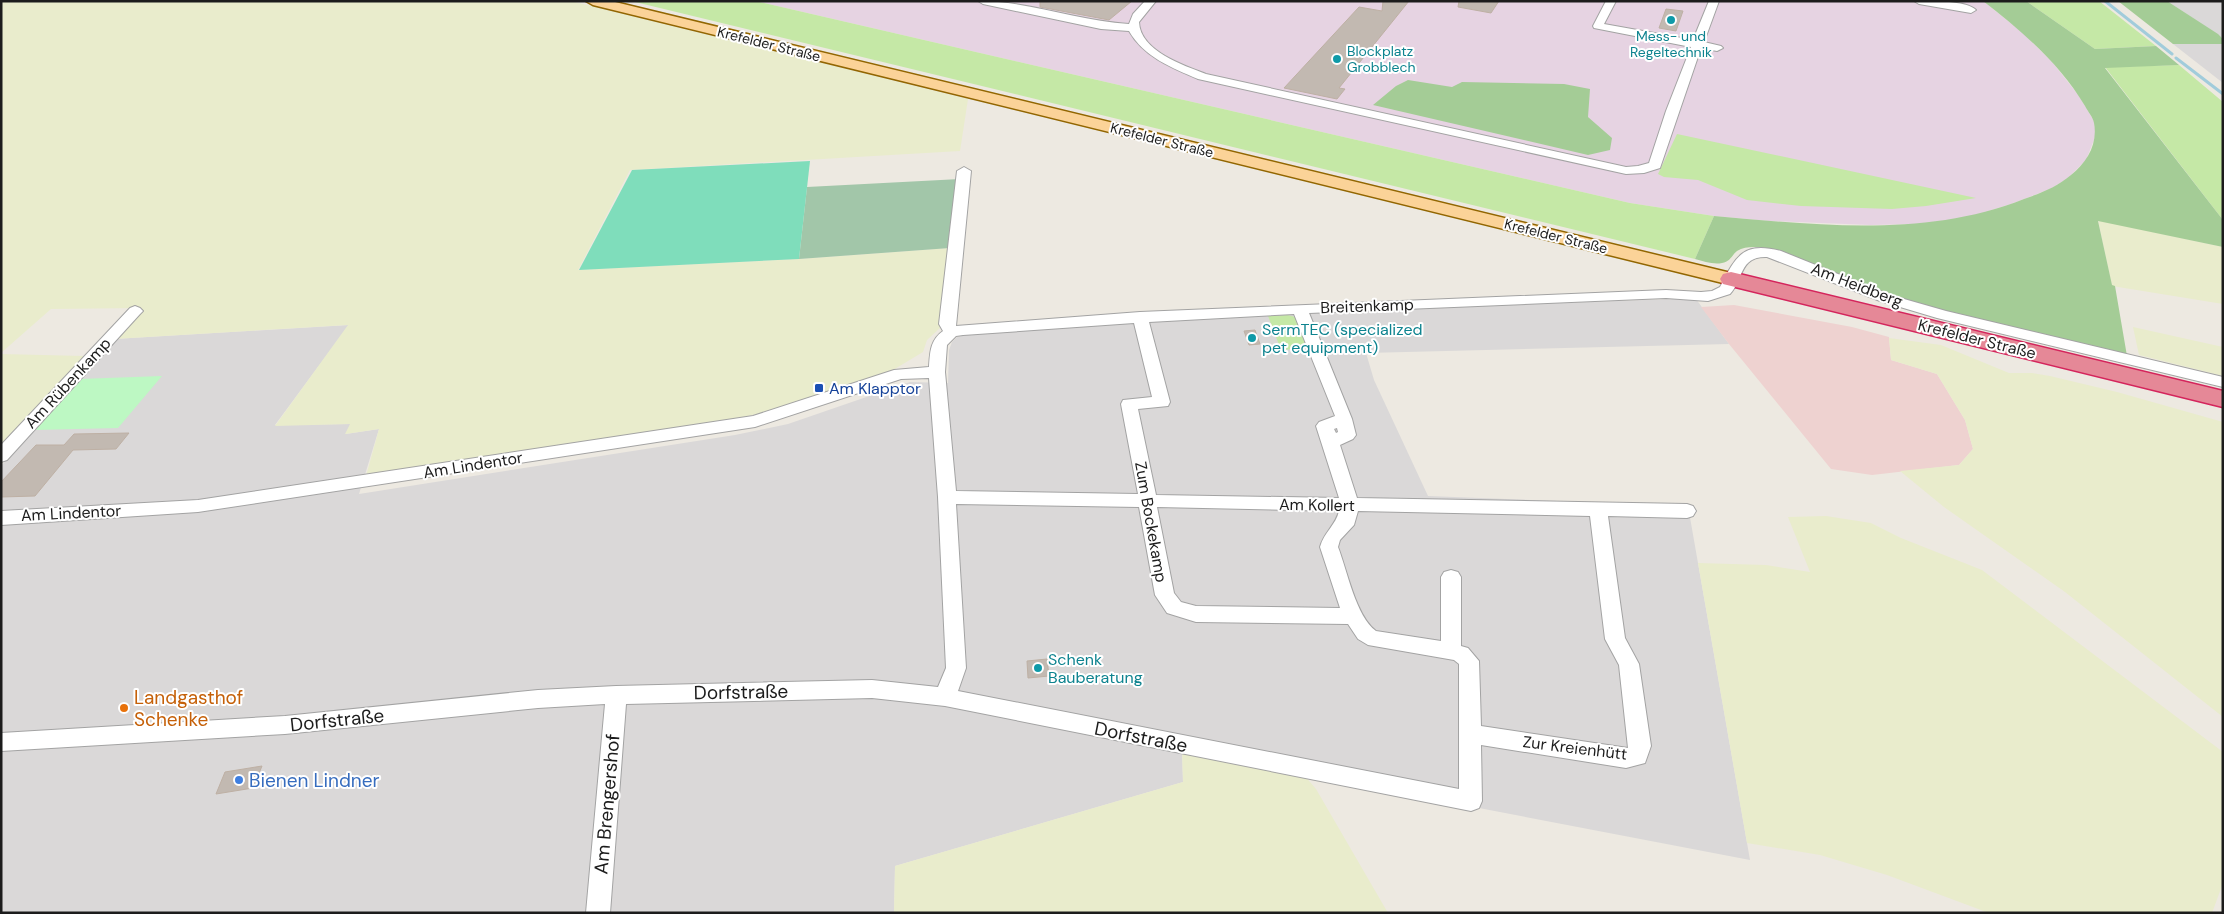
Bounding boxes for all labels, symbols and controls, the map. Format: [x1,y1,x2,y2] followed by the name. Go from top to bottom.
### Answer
[1665,14,1677,26] marker: Mess- und Regeltechnik
[716,22,822,66] street label: Krefelder Straße
[1630,27,1712,61] place label: Mess- und Regeltechnik
[1347,42,1416,76] place label: Blockplatz Grobblech
[1331,53,1343,65] marker: Blockplatz Grobblech
[1109,118,1215,162] street label: Krefelder Straße
[1503,214,1609,258] street label: Krefelder Straße
[1808,258,1906,312] street label: Am Heidberg
[1320,294,1414,318] street label: Breitenkamp
[1916,314,2038,364] street label: Krefelder Straße
[1262,319,1423,358] place label: SermTEC (specialized pet equipment)
[1246,332,1258,344] marker: SermTEC (specialized pet equipment)
[20,333,116,433] street label: Am Rübenkamp
[829,378,921,399] place label: Am Klapptor
[813,382,825,394] marker: Am Klapptor
[422,447,524,483] street label: Am Lindentor
[1130,460,1172,584] street label: Zum Bockekamp
[1279,494,1355,516] street label: Am Kollert
[20,500,122,526] street label: Am Lindentor
[1048,649,1143,688] place label: Schenk Bauberatung
[1032,662,1044,674] marker: Schenk Bauberatung
[694,679,788,705] street label: Dorfstraße
[134,685,243,732] place label: Landgasthof Schenke
[118,702,130,714] marker: Landgasthof Schenke
[289,703,385,737] street label: Dorfstraße
[1092,716,1190,758] street label: Dorfstraße
[1522,731,1628,765] street label: Zur Kreienhütt
[588,733,626,875] street label: Am Brengershof
[249,768,380,793] place label: Bienen Lindner
[233,774,245,786] marker: Bienen Lindner

